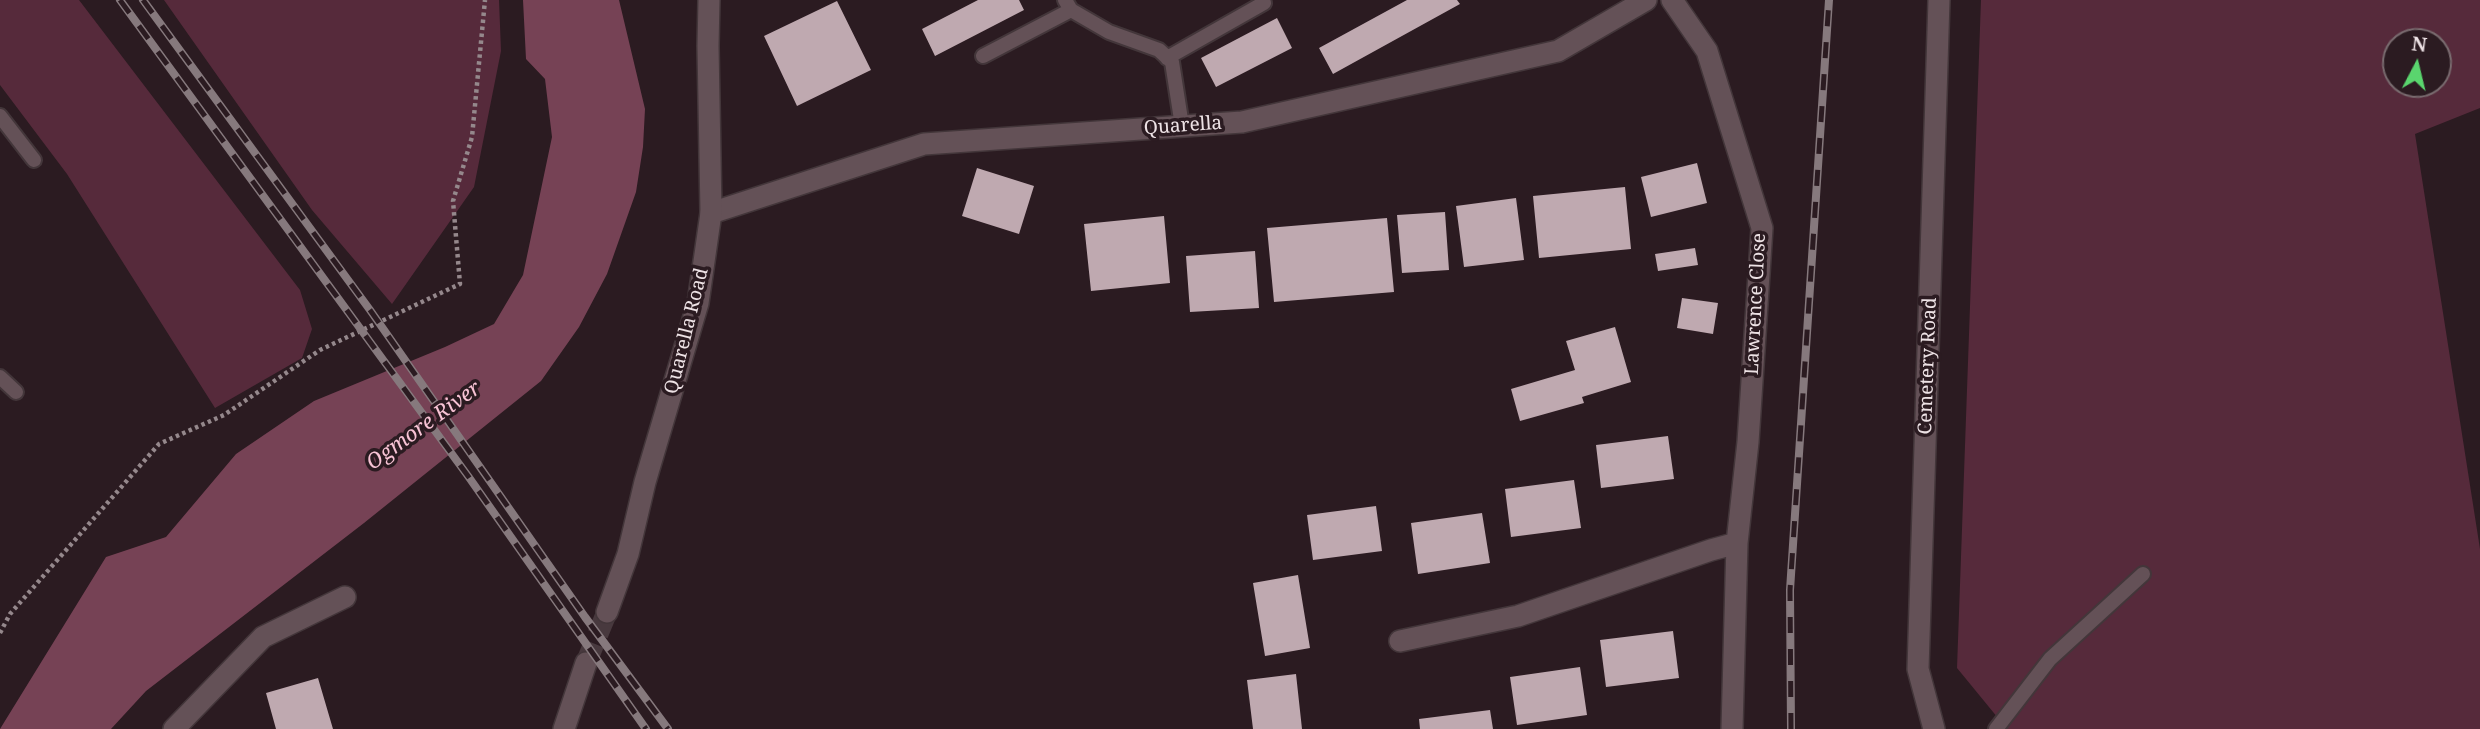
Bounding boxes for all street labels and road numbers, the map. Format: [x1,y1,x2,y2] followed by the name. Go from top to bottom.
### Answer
[1143,112,1223,140] street label: Quarella
[1741,233,1771,375] street label: Lawrence Close
[660,266,714,396] street label: Quarella Road
[1914,297,1942,435] street label: Cemetery Road

